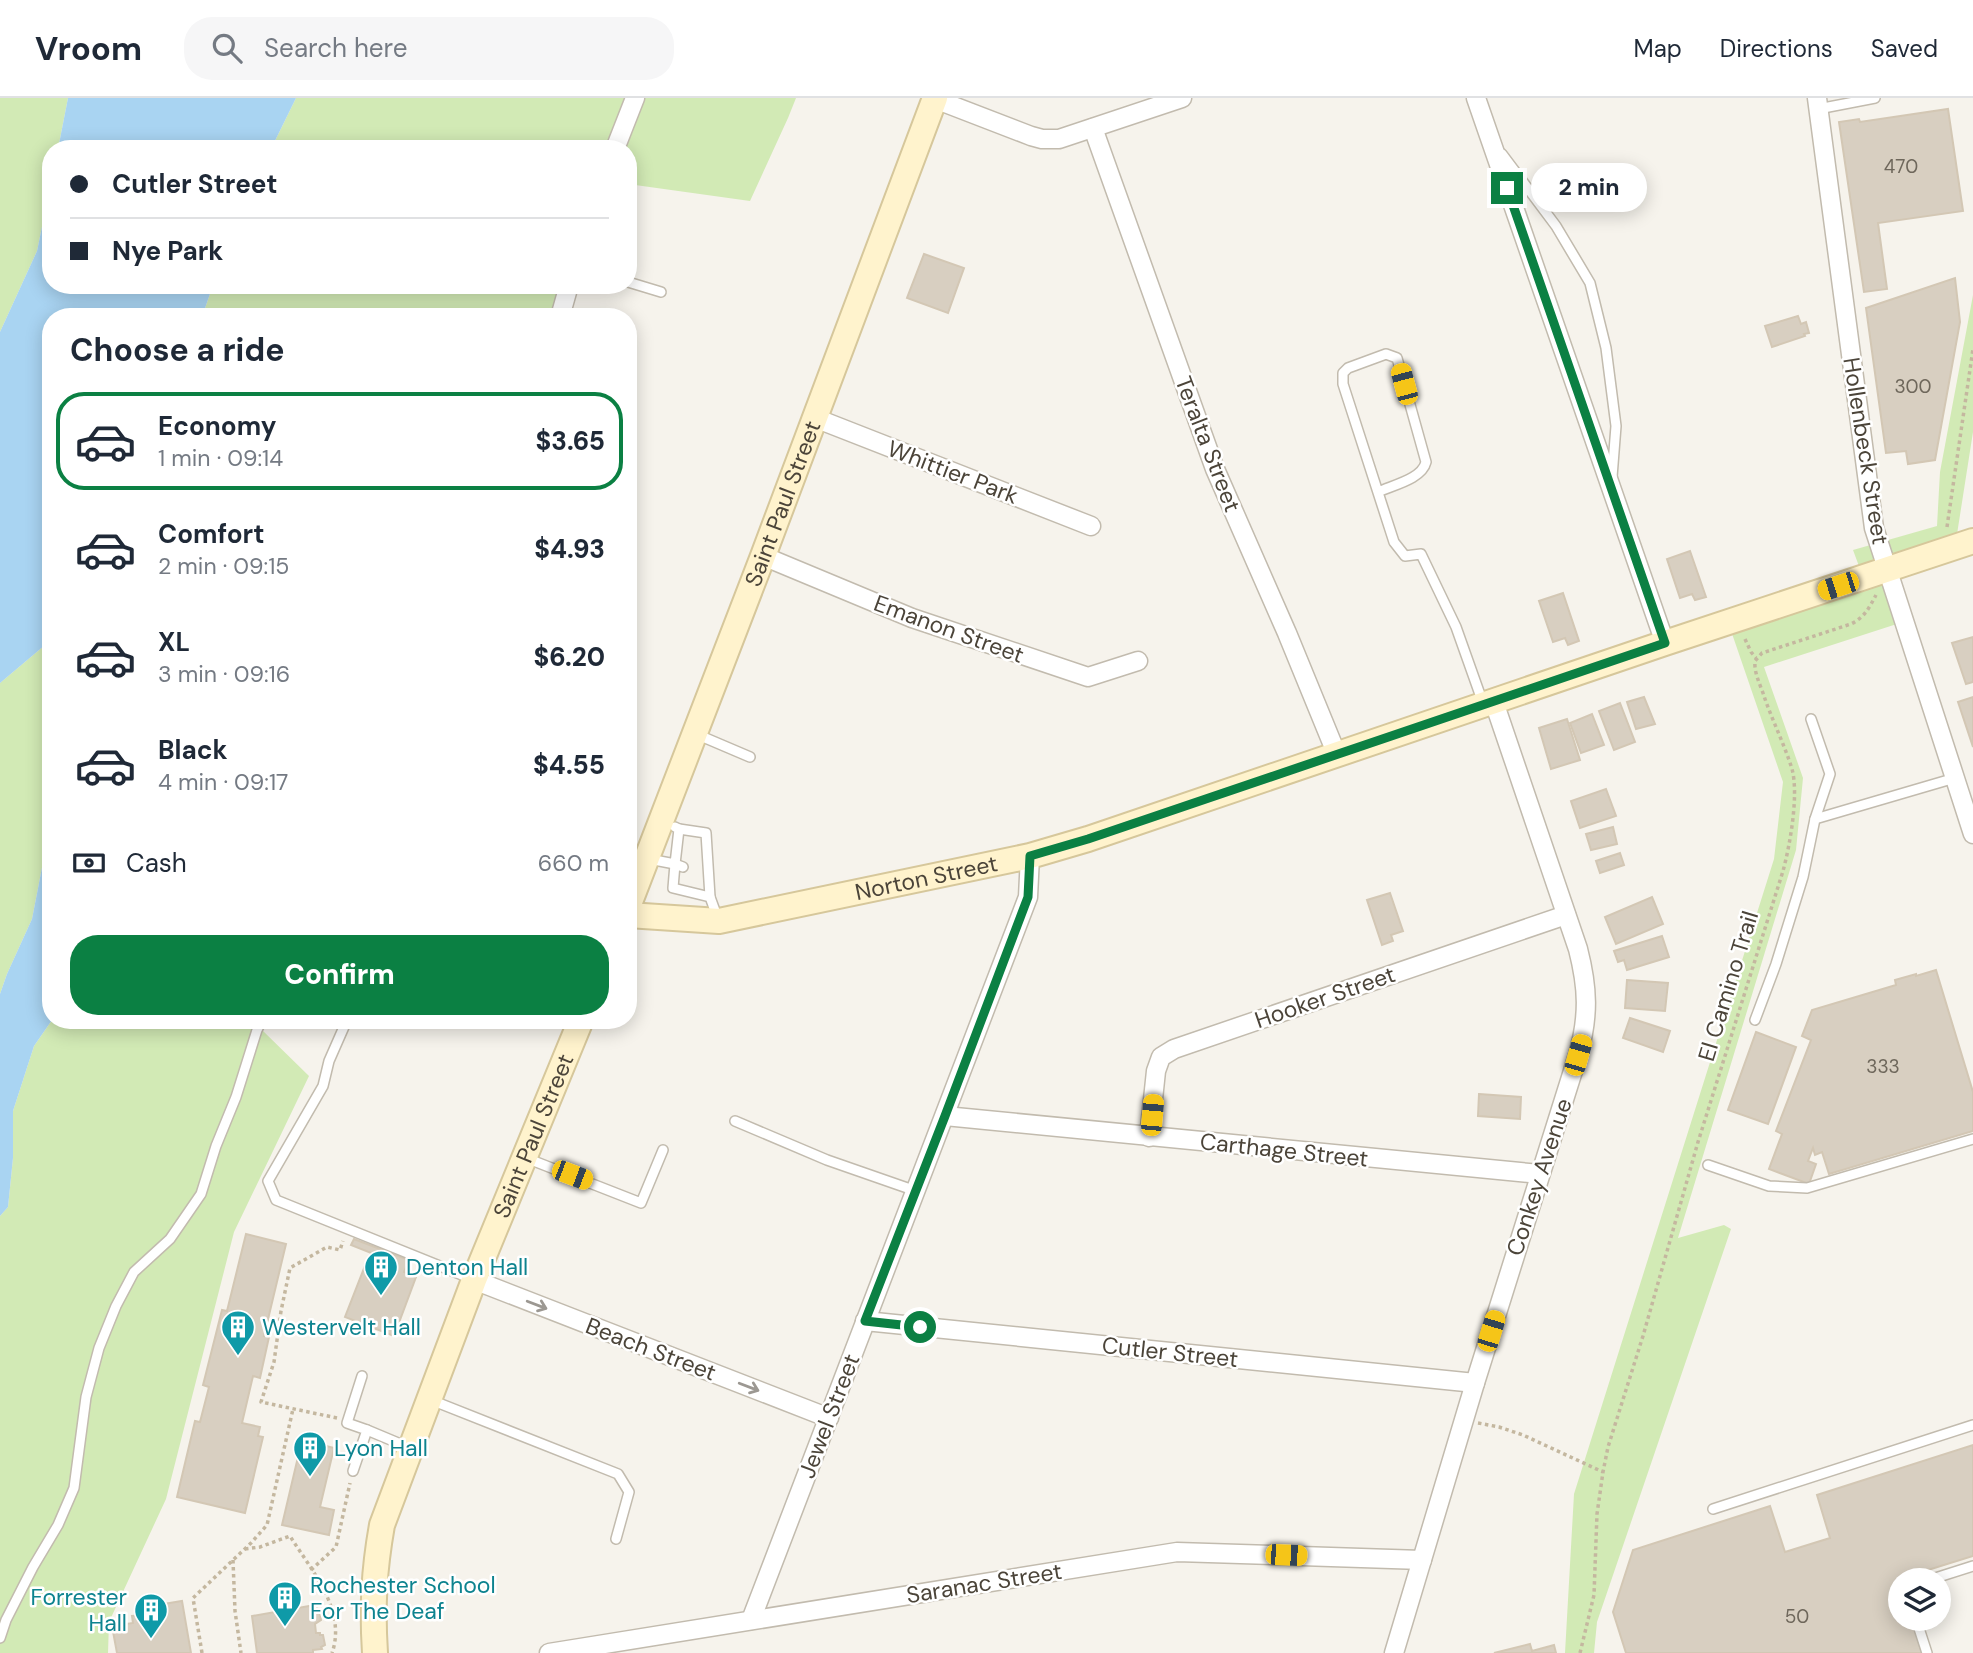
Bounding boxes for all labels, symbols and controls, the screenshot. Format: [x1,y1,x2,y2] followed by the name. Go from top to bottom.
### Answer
[184,17,674,80] search box
[35,27,142,70] text: Vroom
[208,29,246,67] icon: search
[264,31,408,65] text: Search here
[1634,33,1682,64] text: Map
[1720,33,1833,64] text: Directions
[1871,33,1938,64] text: Saved
[1884,154,1918,179] house number: 470
[1532,164,1647,212] callout: 2 min
[112,167,278,201] text: Cutler Street
[1491,172,1523,204] route end
[1558,172,1620,202] text: 2 min
[112,234,223,268] text: Nye Park
[70,329,285,371] text: Choose a ride
[1836,355,1896,547] street label: Hollenbeck Street
[1389,361,1420,407] car
[1168,372,1248,516] street label: Teralta Street
[1894,374,1932,399] house number: 300
[158,409,276,443] text: Economy
[74,410,137,473] icon: car
[738,417,827,591] street label: Saint Paul Street
[535,424,605,458] text: $3.65
[883,433,1023,511] street label: Whittier Park
[158,443,283,473] text: 1 min · 09:14
[158,517,264,551] text: Comfort
[74,518,137,581] icon: car
[534,532,605,566] text: $4.93
[158,551,289,581] text: 2 min · 09:15
[1815,570,1862,602] car
[870,588,1028,670] street label: Emanon Street
[158,625,190,659] text: XL
[74,626,137,689] icon: car
[534,640,605,674] text: $6.20
[158,659,290,689] text: 3 min · 09:16
[158,733,228,767] text: Black
[74,734,137,797] icon: car
[533,748,605,782] text: $4.55
[158,767,288,797] text: 4 min · 09:17
[70,844,108,882] icon: cash
[126,846,187,880] text: Cash
[538,848,609,878] text: 660 m
[852,848,1000,907] street label: Norton Street
[1691,907,1765,1065] street label: El Camino Trail
[70,935,609,1015] button: Confirm
[1251,959,1399,1035] street label: Hooker Street
[1563,1032,1594,1078] car
[486,1049,580,1222] street label: Saint Paul Street
[1866,1054,1900,1079] house number: 333
[1140,1093,1165,1137] car
[1499,1094,1579,1260] street label: Conkey Avenue
[1198,1126,1370,1174] street label: Carthage Street
[549,1158,596,1192] car
[362,1248,400,1297] building icon: Denton Hall
[406,1252,528,1282] place label: Denton Hall
[526,1299,548,1312] one-way arrow
[219,1308,257,1357] building icon: Westervelt Hall
[1475,1308,1508,1354] car
[582,1310,720,1388] street label: Beach Street
[904,1311,936,1343] route start
[262,1312,421,1342] place label: Westervelt Hall
[1100,1330,1240,1374] street label: Cutler Street
[792,1350,866,1482] street label: Jewel Street
[738,1382,760,1395] one-way arrow
[291,1429,329,1478] building icon: Lyon Hall
[334,1433,428,1463] place label: Lyon Hall
[1265,1544,1308,1566] car
[904,1556,1064,1610] street label: Saranac Street
[1888,1568,1951,1631] map controls
[1888,1568,1951,1631] button: layers
[310,1570,496,1626] place label: Rochester School For The Deaf
[266,1579,304,1628] building icon: Rochester School For The Deaf
[31,1582,127,1638] place label: Forrester Hall
[132,1591,170,1640] building icon: Forrester Hall
[1785,1604,1809,1629] house number: 50

